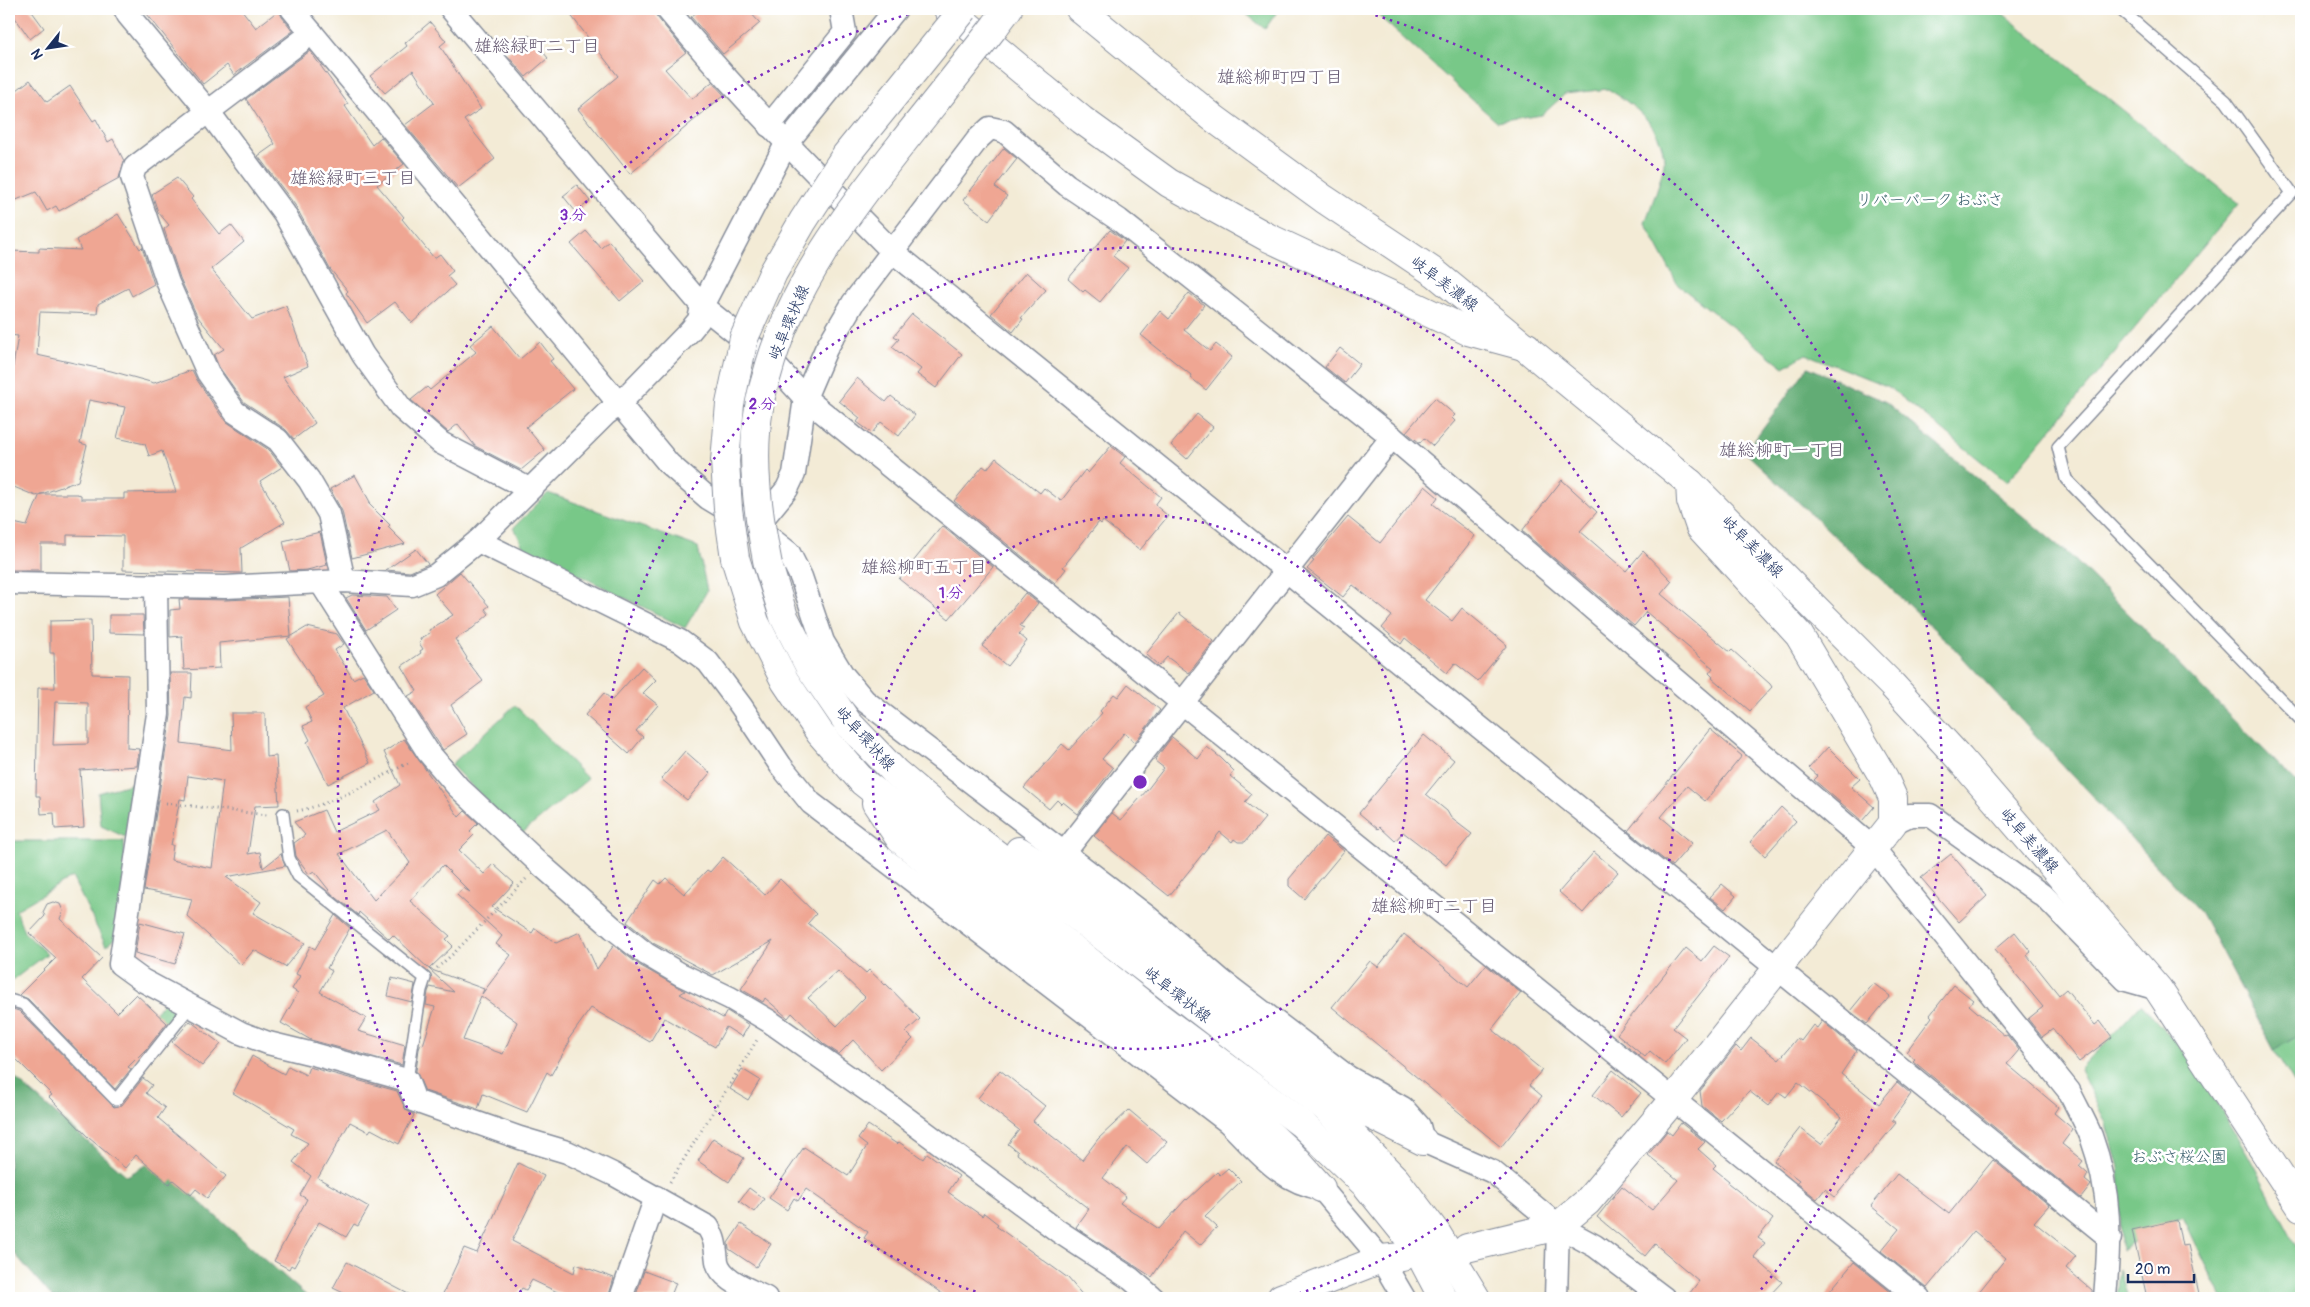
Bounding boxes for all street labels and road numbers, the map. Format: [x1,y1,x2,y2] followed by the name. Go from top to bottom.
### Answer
[1406,252,1482,316] street label: 岐阜美濃線
[764,282,814,363] street label: 岐阜環状線
[1717,511,1788,582] street label: 岐阜美濃線
[831,702,899,775] street label: 岐阜環状線
[1995,804,2063,877] street label: 岐阜美濃線
[1140,962,1215,1027] street label: 岐阜環状線

